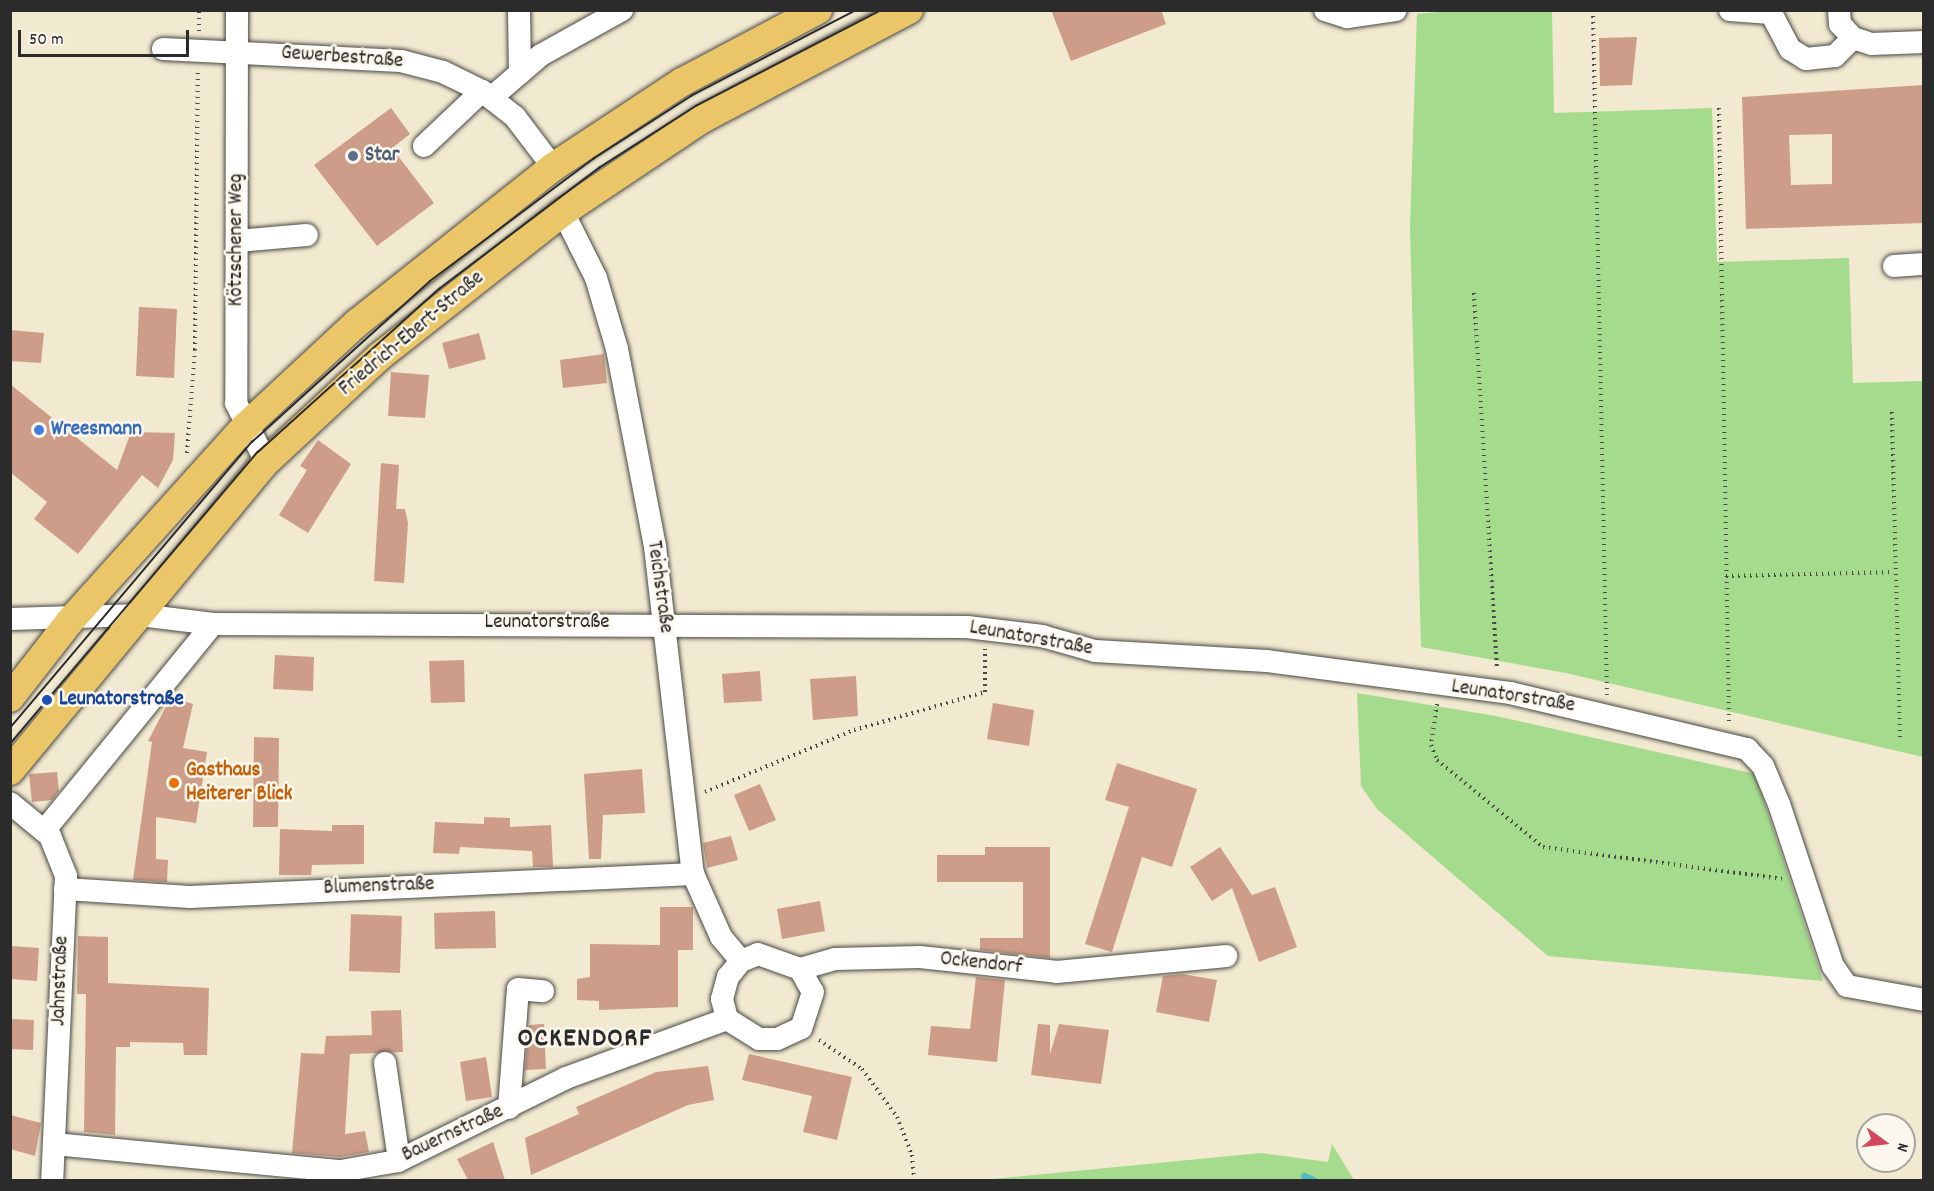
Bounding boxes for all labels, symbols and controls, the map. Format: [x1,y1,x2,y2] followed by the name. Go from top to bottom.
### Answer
[21,18,192,56] scale bar
[29,28,64,53] text: 50 m
[280,41,404,75] street label: Gewerbestraße
[365,143,400,169] place label: Star
[346,149,360,163] marker: Star
[224,174,250,306] street label: Kötzschener Weg
[334,266,490,402] street label: Friedrich-Ebert-Straße
[51,417,142,443] place label: Wreesmann
[32,423,46,437] marker: Wreesmann
[640,539,678,635] street label: Teichstraße
[485,610,609,636] street label: Leunatorstraße
[967,616,1095,662] street label: Leunatorstraße
[1449,675,1577,719] street label: Leunatorstraße
[59,687,184,713] place label: Leunatorstraße
[40,693,54,707] marker: Leunatorstraße
[186,758,292,808] place label: Gasthaus Heiterer Blick
[167,776,181,790] marker: Gasthaus Heiterer Blick
[323,872,435,902] street label: Blumenstraße
[47,935,75,1027] street label: Jahnstraße
[939,947,1023,981] street label: Ockendorf
[517,1024,653,1056] district label: OCKENDORF
[398,1100,508,1168] street label: Bauernstraße
[1856,1113,1916,1173] north arrow
[1890,1140,1914,1154] text: N

